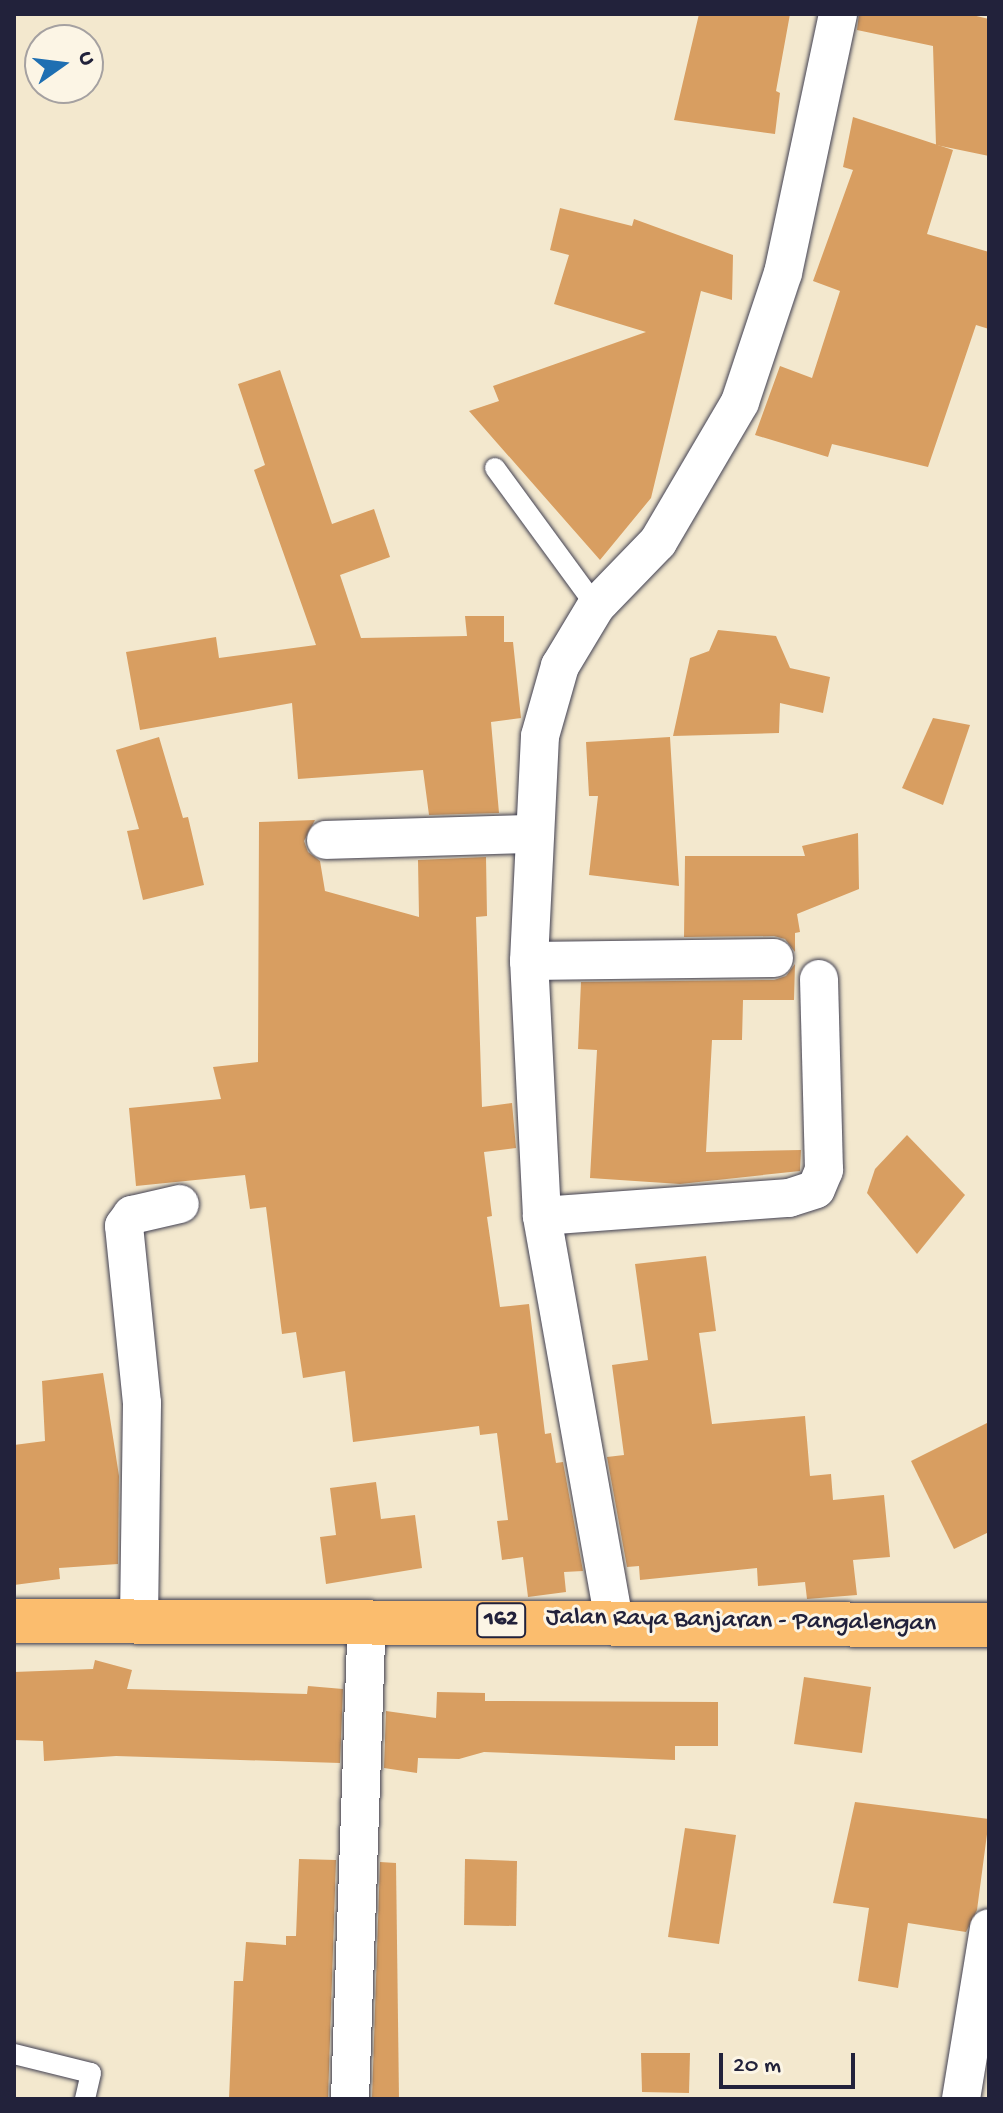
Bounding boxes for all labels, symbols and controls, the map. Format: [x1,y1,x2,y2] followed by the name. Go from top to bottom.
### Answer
[24,24,104,104] north arrow
[71,49,99,68] text: U
[475,1600,527,1640] road number: 162
[546,1603,936,1641] street label: Jalan Raya Banjaran - Pangalengan
[723,2037,859,2087] scale bar
[733,2052,781,2081] text: 20 m

